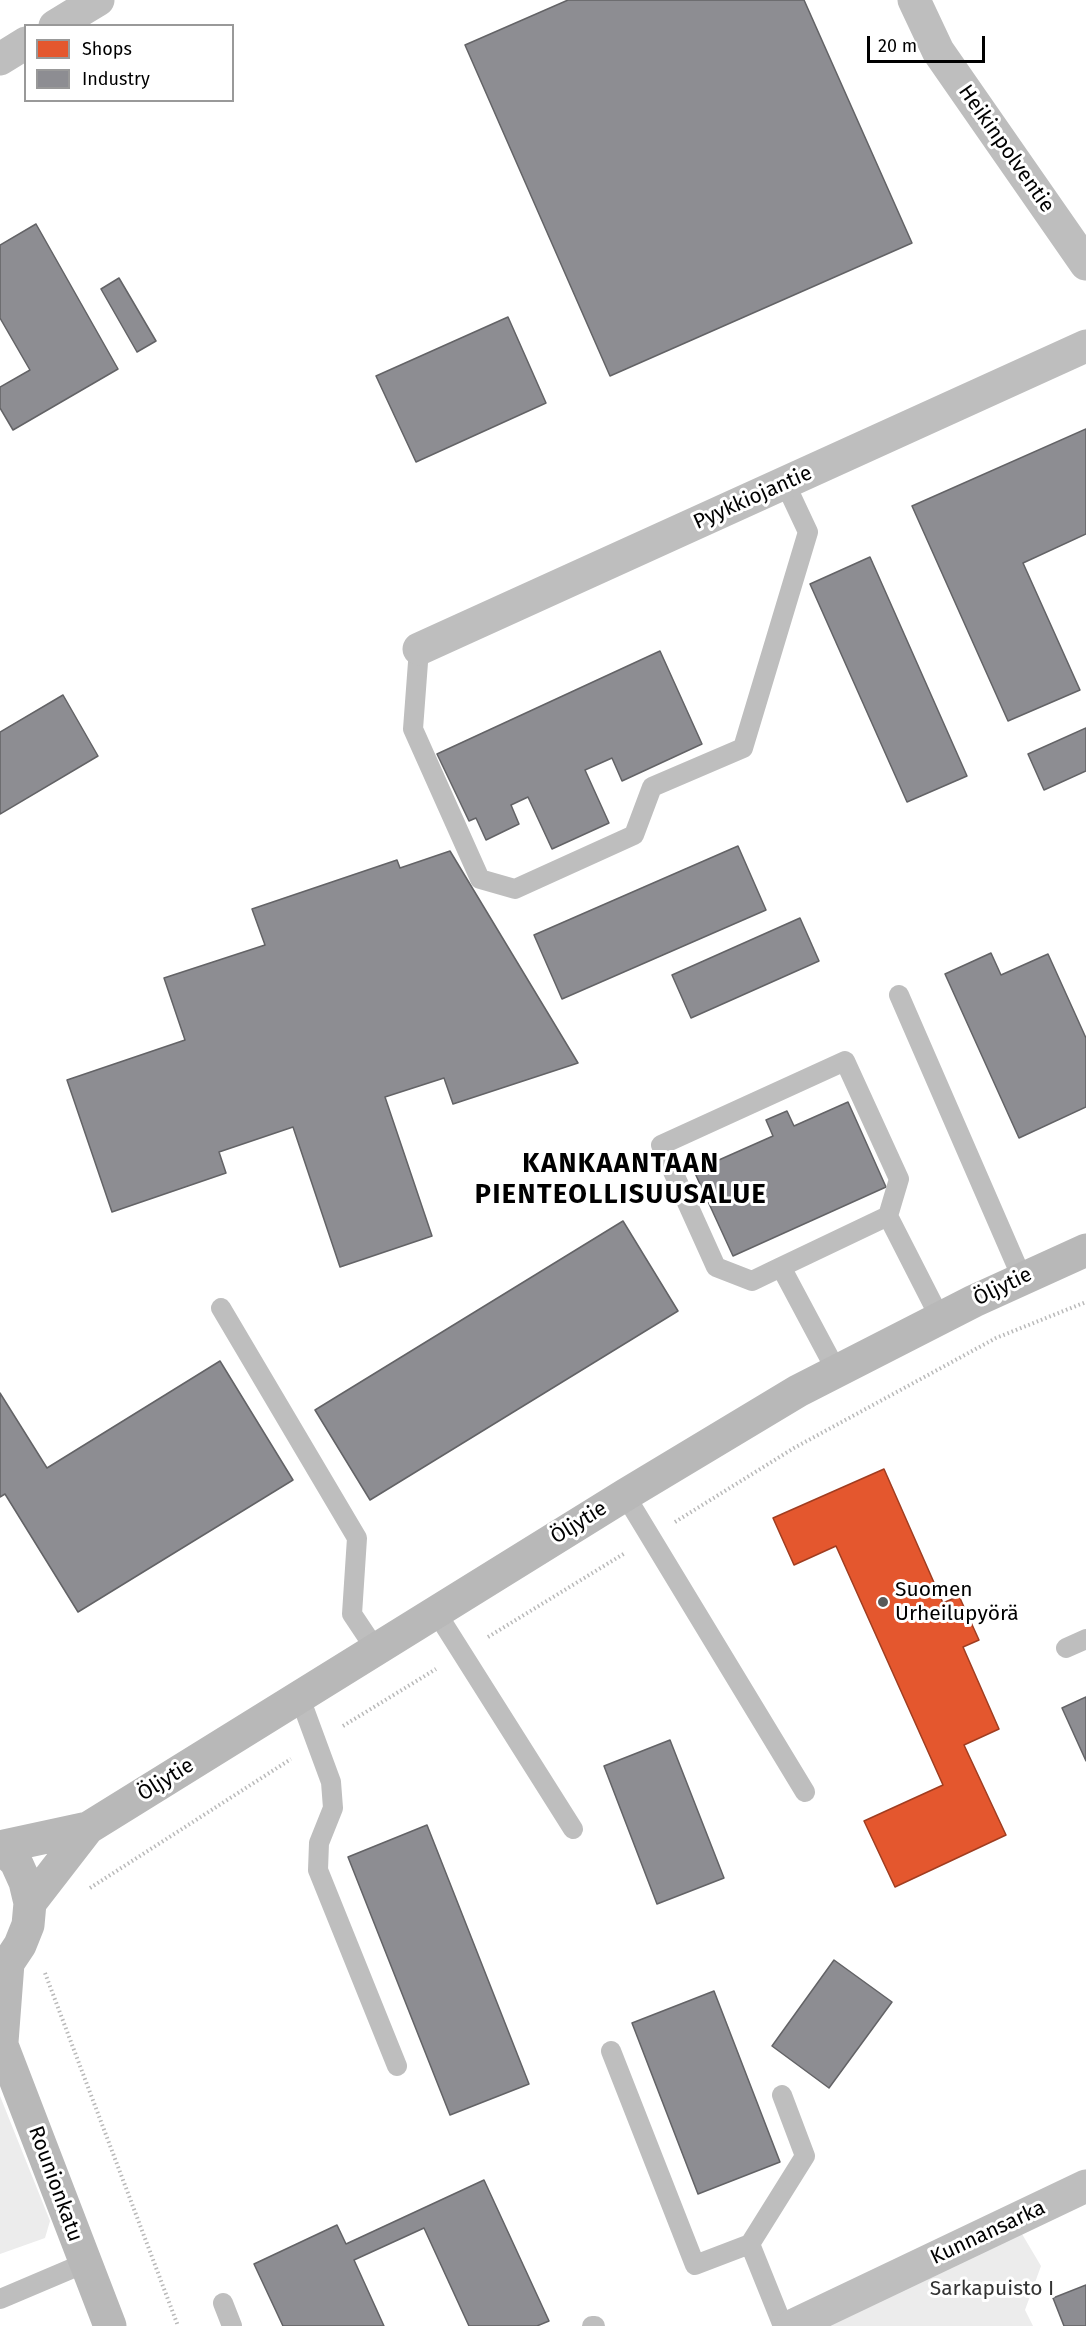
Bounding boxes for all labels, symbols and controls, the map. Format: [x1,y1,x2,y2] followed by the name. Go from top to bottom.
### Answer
[24,24,234,102] legend
[870,24,988,62] scale bar
[878,35,917,57] text: 20 m
[82,38,132,60] text: Shops
[82,68,150,90] text: Industry
[953,80,1059,218] street label: Heikinpolventie
[690,461,816,535] street label: Pyykkiojantie
[475,1148,767,1211] district label: KANKAANTAAN PIENTEOLLISUUSALUE
[970,1262,1036,1312] street label: Öljytie
[546,1496,612,1550] street label: Öljytie
[895,1577,1019,1627] place label: Suomen Urheilupyörä
[876,1595,890,1609] marker: Suomen Urheilupyörä
[133,1753,199,1807] street label: Öljytie
[22,2123,88,2245] street label: Rounionkatu
[927,2195,1049,2271] street label: Kunnansarka
[930,2276,1054,2302] park label: Sarkapuisto I

